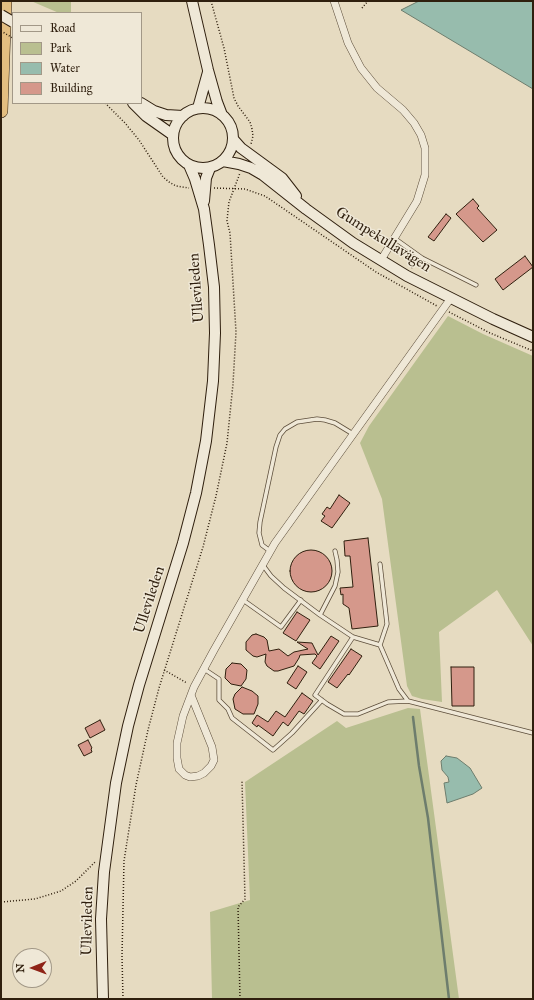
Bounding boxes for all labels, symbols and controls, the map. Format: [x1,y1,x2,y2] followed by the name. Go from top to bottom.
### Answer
[12,12,142,104] legend
[50,21,76,35] text: Road
[50,41,72,55] text: Park
[50,61,80,75] text: Water
[50,81,92,95] text: Building
[332,203,434,277] street label: Gumpekullavägen
[186,253,208,323] street label: Ullevileden
[131,564,169,636] street label: Ullevileden
[78,886,98,956] street label: Ullevileden
[12,948,52,988] north arrow
[14,963,27,973] text: N

